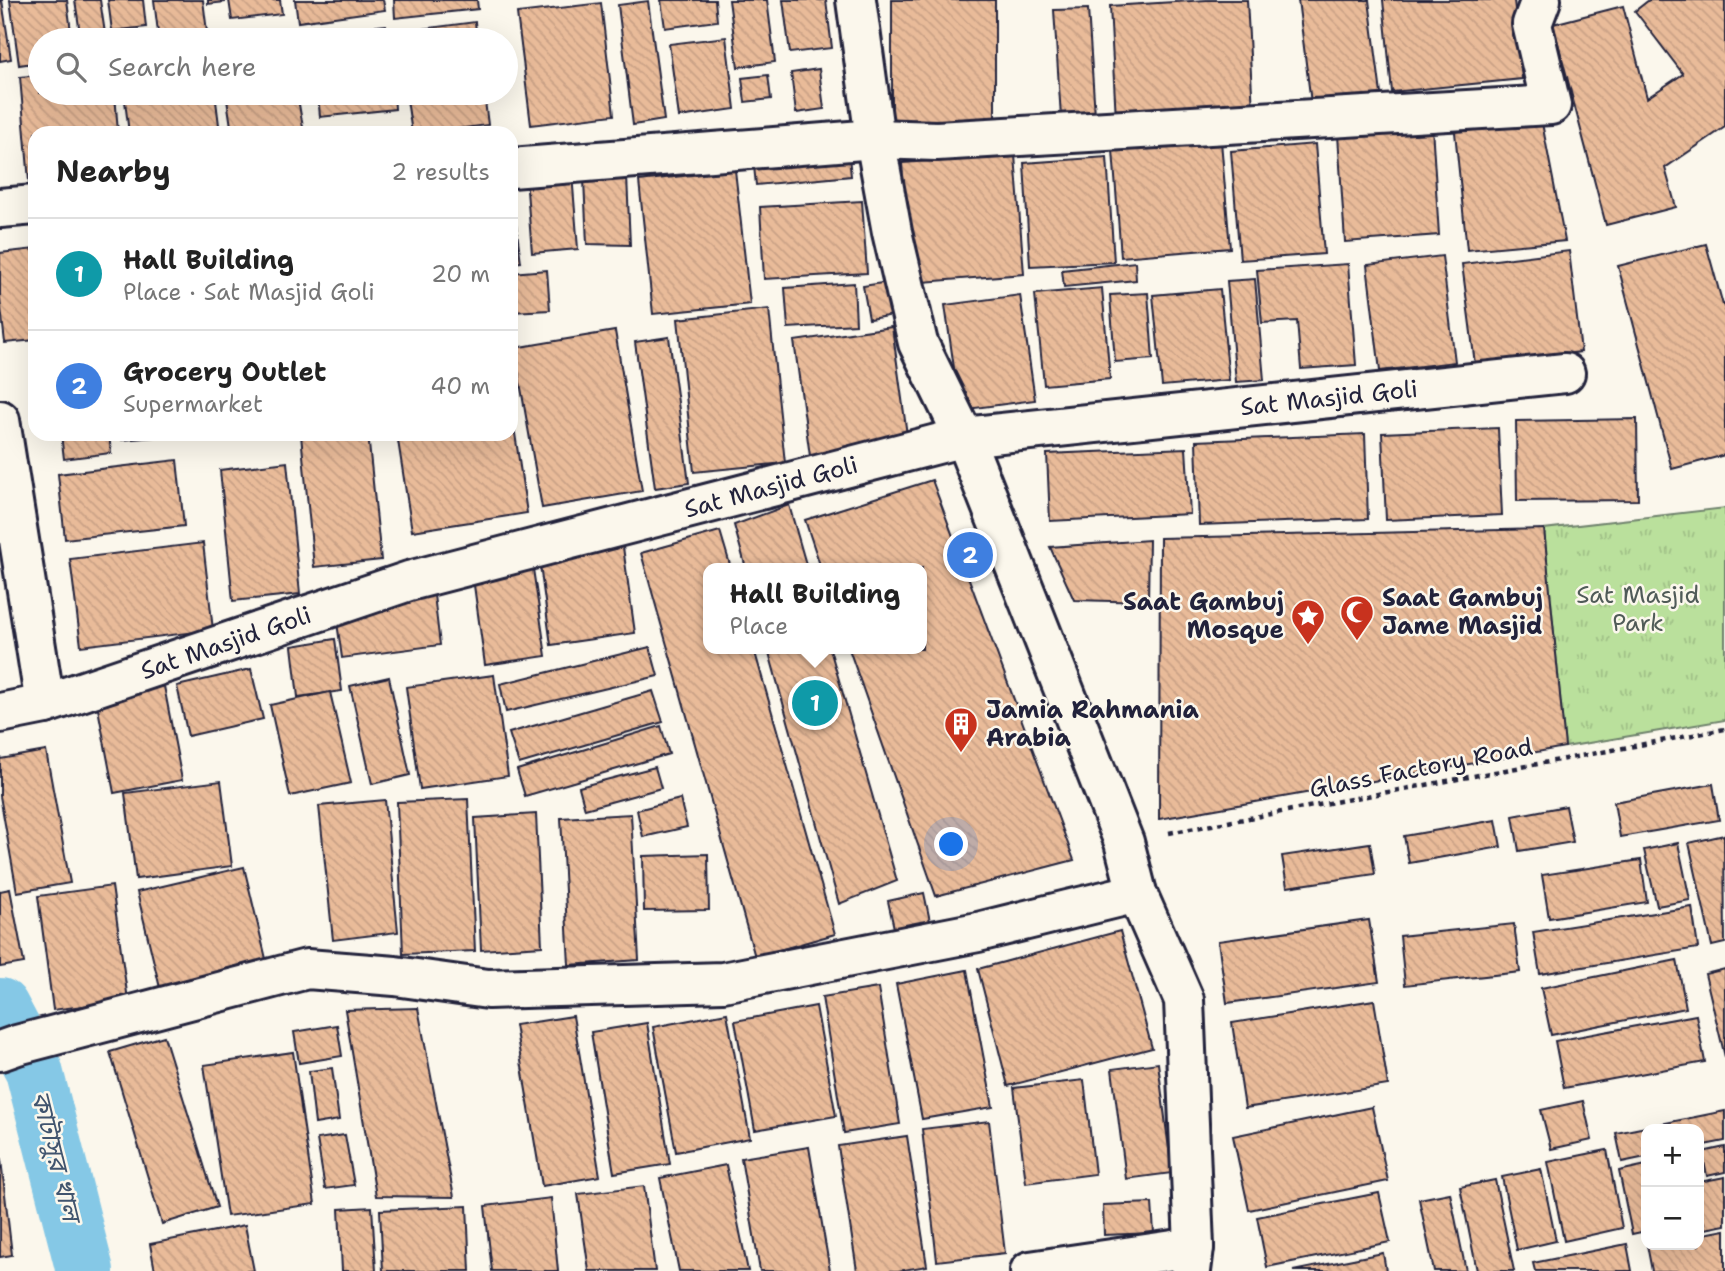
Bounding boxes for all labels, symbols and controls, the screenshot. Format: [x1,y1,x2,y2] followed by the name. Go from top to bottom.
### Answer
[28,28,518,105] search box
[52,48,90,86] icon: search
[108,49,257,84] text: Search here
[56,151,171,192] text: Nearby
[391,157,490,187] text: 2 results
[123,242,294,277] text: Hall Building
[74,259,84,289] text: 1
[431,259,490,289] text: 20 m
[123,277,375,307] text: Place · Sat Masjid Goli
[123,354,327,389] text: Grocery Outlet
[71,371,87,401] text: 2
[430,371,490,401] text: 40 m
[1239,373,1419,423] street label: Sat Masjid Goli
[123,389,263,419] text: Supermarket
[681,448,861,526] street label: Sat Masjid Goli
[947,529,993,581] pin: 2
[703,563,927,654] popup
[730,576,900,611] text: Hall Building
[1576,579,1700,639] park label: Sat Masjid Park
[1382,582,1543,642] place label: Saat Gambuj Jame Masjid
[1123,586,1284,646] place label: Saat Gambuj Mosque
[1338,593,1376,642] mosque icon: Saat Gambuj Jame Masjid
[1289,597,1327,646] place icon: Saat Gambuj Mosque
[136,599,316,687] street label: Sat Masjid Goli
[730,611,788,641] text: Place
[792,677,838,729] pin: 1
[986,694,1200,754] place label: Jamia Rahmania Arabia
[942,705,980,754] building icon: Jamia Rahmania Arabia
[1307,731,1535,805] street label: Glass Factory Road
[934,827,968,861] your location
[23,1087,91,1229] water label: কাটাসুর খাল
[1641,1124,1704,1250] map controls
[1641,1124,1704,1187] button: +
[1641,1187,1704,1250] button: −

